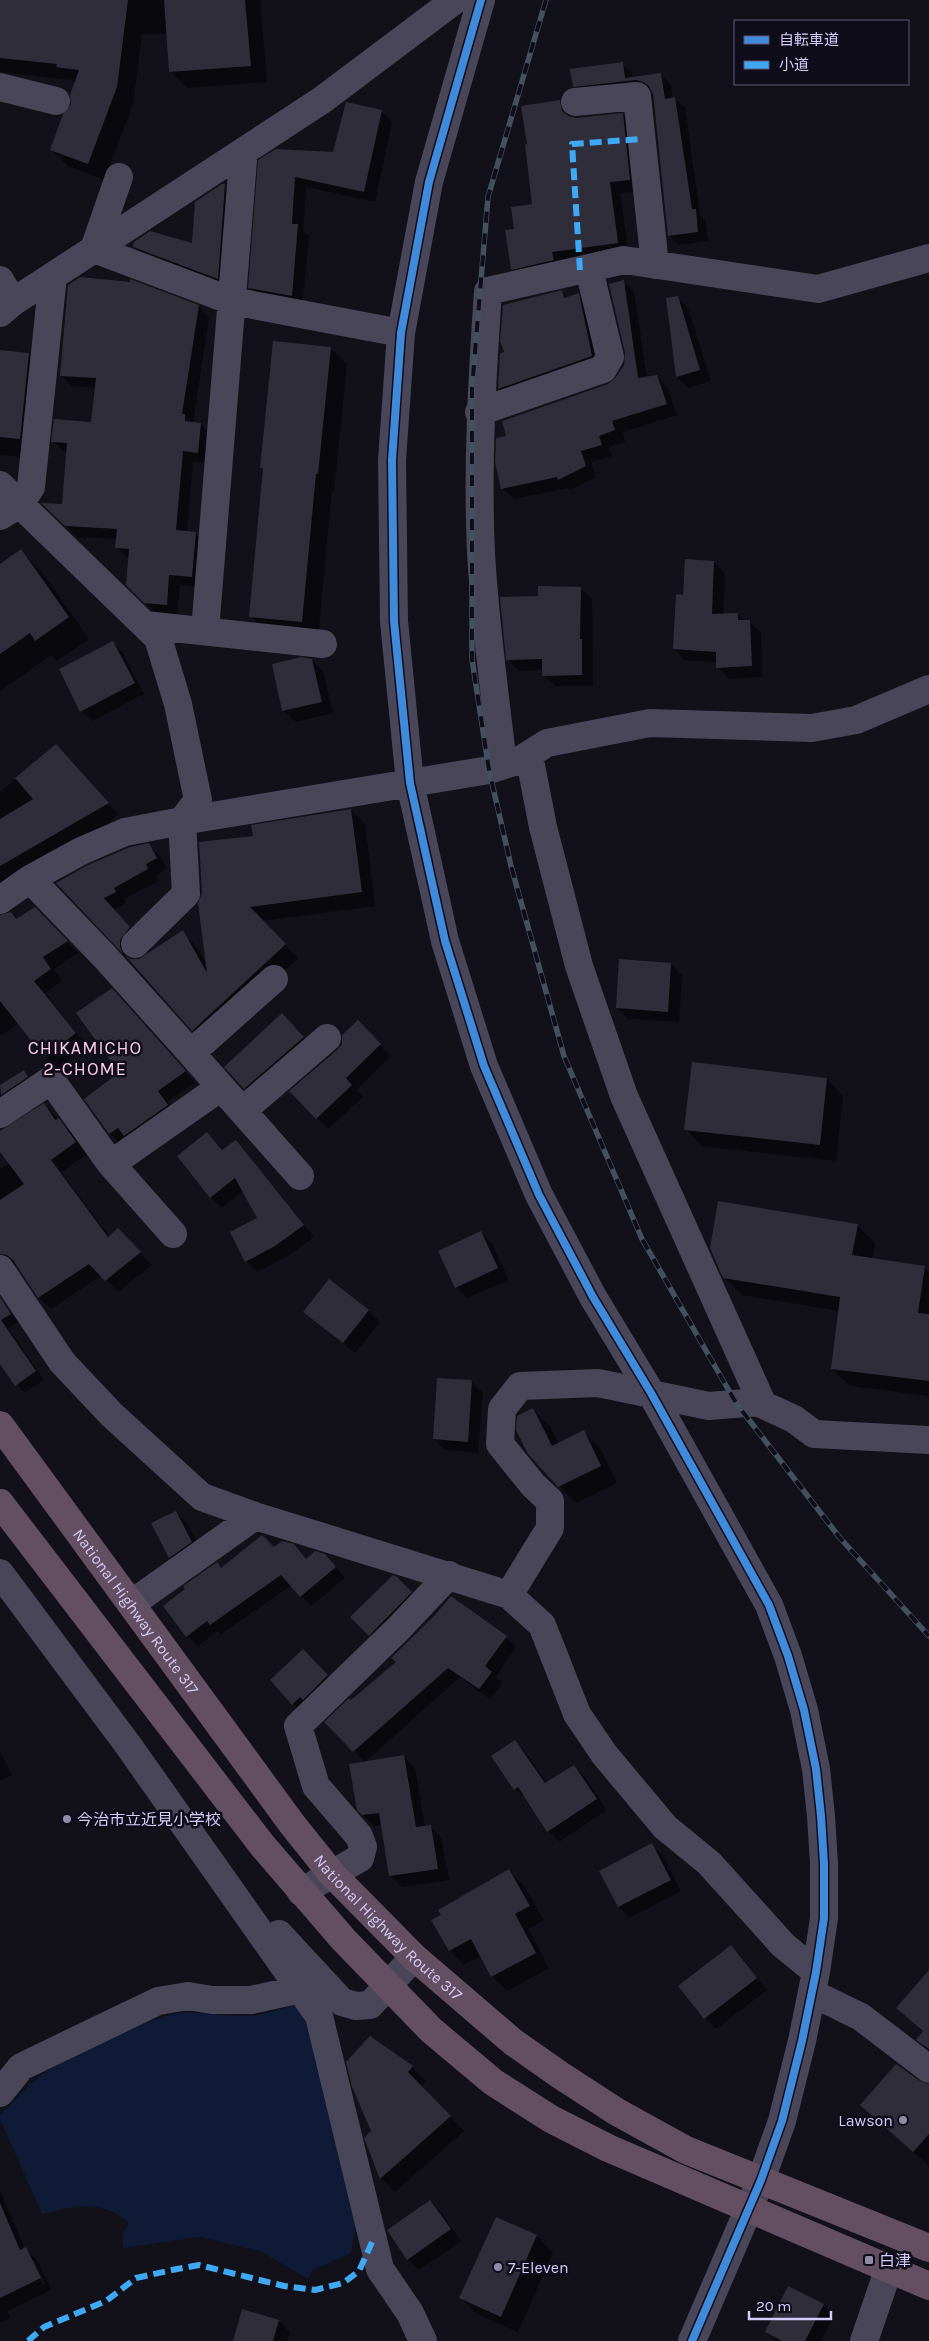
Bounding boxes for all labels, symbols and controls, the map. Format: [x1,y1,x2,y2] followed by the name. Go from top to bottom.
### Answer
[734,20,909,85] legend
[779,31,839,49] text: 自転車道
[779,56,809,74] text: 小道
[28,1037,142,1080] district label: CHIKAMICHO 2-CHOME
[70,1525,204,1698] street label: National Highway Route 317
[77,1810,221,1829] place label: 今治市立近見小学校
[61,1813,73,1825] marker: 今治市立近見小学校
[310,1850,467,2004] street label: National Highway Route 317
[838,2111,893,2130] place label: Lawson
[897,2114,909,2126] marker: Lawson
[879,2251,911,2270] place label: 白津
[863,2254,875,2266] marker: 白津
[508,2258,569,2277] place label: 7-Eleven
[492,2261,504,2273] marker: 7-Eleven
[749,2288,832,2320] scale bar
[756,2297,791,2315] text: 20 m

